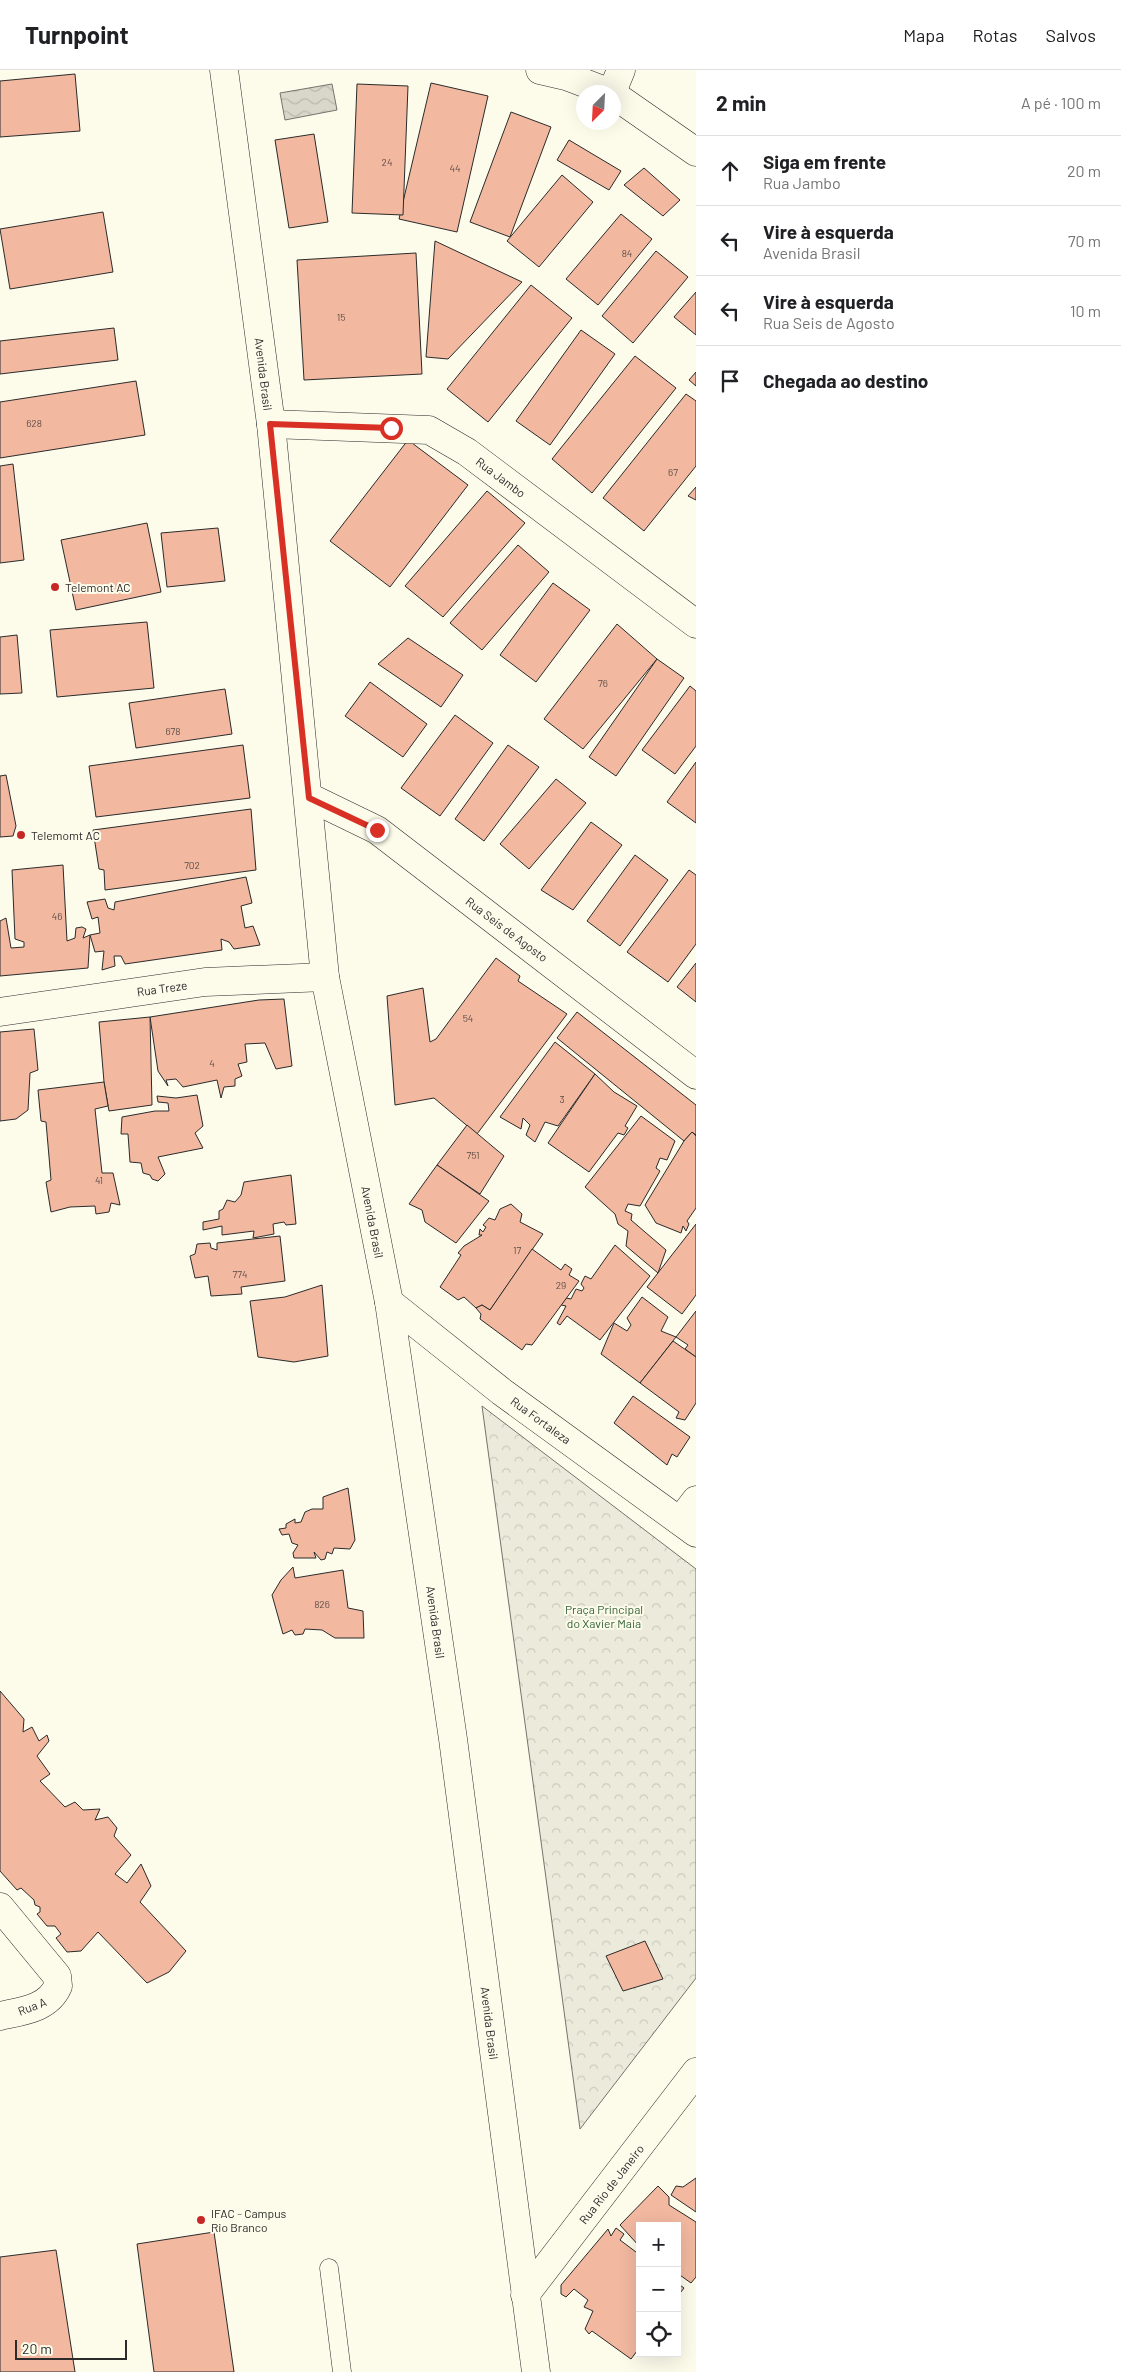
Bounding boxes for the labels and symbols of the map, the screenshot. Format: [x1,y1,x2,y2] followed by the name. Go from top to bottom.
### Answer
[576,85,621,130] north arrow
[382,156,392,168] house number: 24
[449,162,461,174] house number: 44
[622,247,632,259] house number: 84
[337,311,345,323] house number: 15
[253,337,275,411] street label: Avenida Brasil
[26,417,42,429] house number: 628
[380,417,403,440] route start
[474,454,528,500] street label: Rua Jambo
[668,466,678,478] house number: 67
[65,580,131,594] place label: Telemont AC
[49,581,61,593] marker: Telemont AC
[598,677,608,689] house number: 76
[165,725,181,737] house number: 678
[366,819,389,842] route end
[31,828,100,842] place label: Telemomt AC
[15,829,27,841] marker: Telemomt AC
[184,859,200,871] house number: 702
[463,894,551,964] street label: Rua Seis de Agosto
[52,910,62,922] house number: 46
[136,978,188,998] street label: Rua Treze
[463,1012,473,1024] house number: 54
[209,1057,215,1069] house number: 4
[559,1093,565,1105] house number: 3
[466,1149,480,1161] house number: 751
[95,1174,103,1186] house number: 41
[359,1185,387,1259] street label: Avenida Brasil
[513,1244,521,1256] house number: 17
[233,1268,247,1280] house number: 774
[556,1279,566,1291] house number: 29
[508,1394,574,1446] street label: Rua Fortaleza
[424,1585,448,1659] street label: Avenida Brasil
[314,1598,330,1610] house number: 826
[565,1602,643,1630] park label: Praça Principal do Xavier Maia
[479,1986,501,2060] street label: Avenida Brasil
[16,1994,48,2018] street label: Rua A
[576,2142,646,2226] street label: Rua Rio de Janeiro
[211,2206,287,2234] place label: IFAC - Campus Rio Branco
[195,2214,207,2226] marker: IFAC - Campus Rio Branco
[15,2337,128,2360] scale bar

